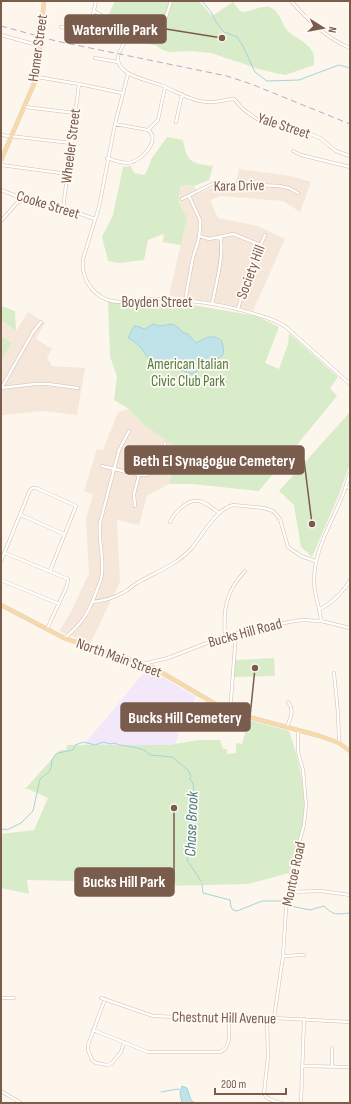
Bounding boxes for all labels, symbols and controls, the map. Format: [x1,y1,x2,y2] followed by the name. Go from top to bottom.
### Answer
[303,8,343,48] north arrow
[24,13,52,83] street label: Homer Street
[65,15,166,43] callout: Waterville Park
[72,21,158,40] text: Waterville Park
[325,26,339,34] text: N
[57,107,85,185] street label: Wheeler Street
[255,109,313,144] street label: Yale Street
[213,176,265,196] street label: Kara Drive
[14,186,82,224] street label: Cooke Street
[232,242,270,302] street label: Society Hill
[121,293,193,312] street label: Boyden Street
[146,355,229,391] park label: American Italian Civic Club Park
[125,446,304,474] callout: Beth El Synagogue Cemetery
[133,452,295,471] text: Beth El Synagogue Cemetery
[206,614,284,652] street label: Bucks Hill Road
[74,634,165,682] street label: North Main Street
[121,703,250,731] callout: Bucks Hill Cemetery
[128,709,242,728] text: Bucks Hill Cemetery
[181,790,203,857] water label: Chase Brook
[278,840,310,908] street label: Montoe Road
[75,868,174,896] callout: Bucks Hill Park
[83,873,166,892] text: Bucks Hill Park
[172,1008,276,1028] street label: Chestnut Hill Avenue
[215,1070,286,1096] scale bar
[221,1077,247,1092] text: 200 m

